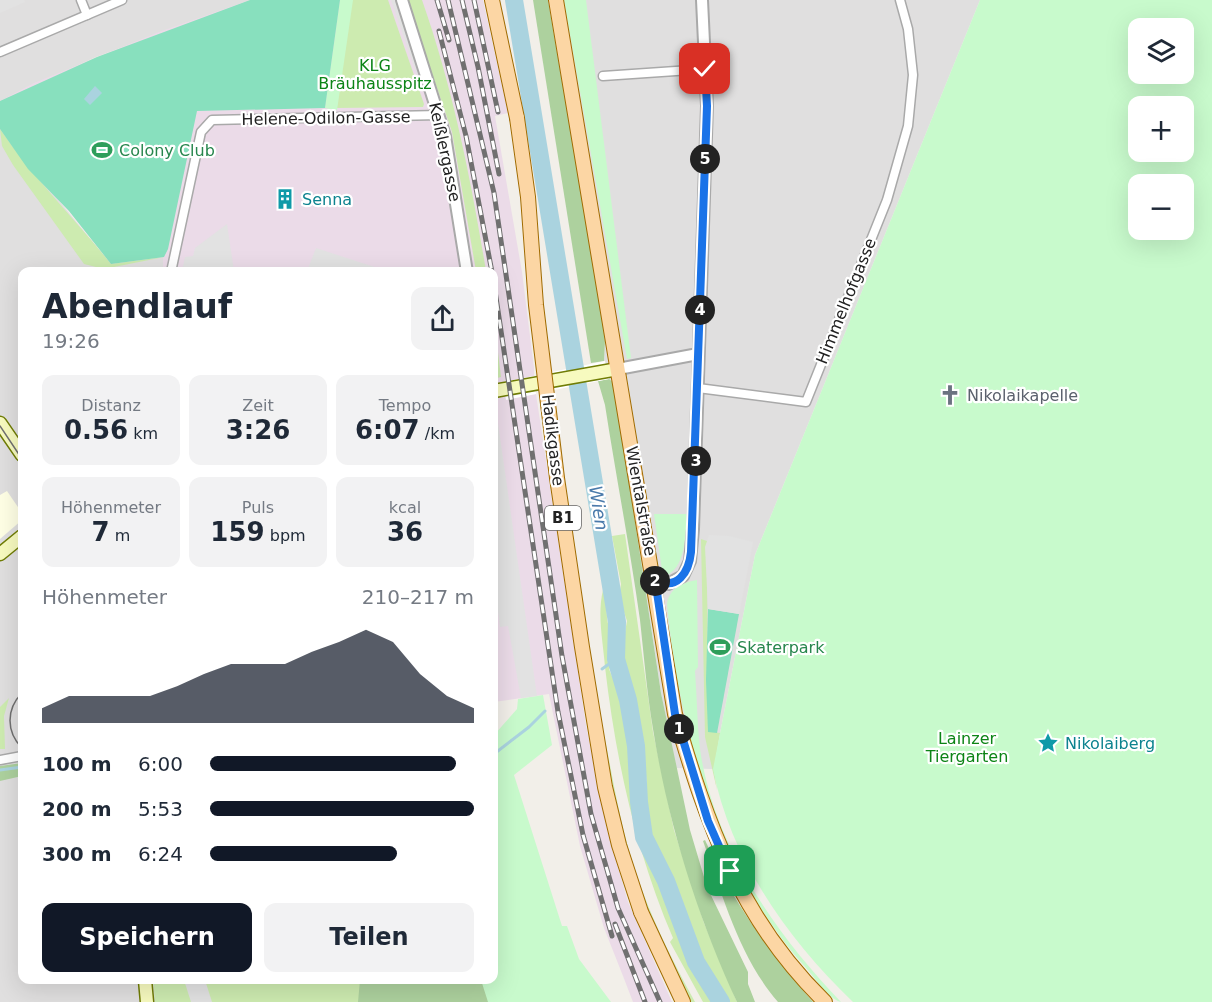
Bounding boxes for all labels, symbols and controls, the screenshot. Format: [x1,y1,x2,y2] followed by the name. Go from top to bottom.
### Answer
[1128,18,1194,240] map controls
[1128,18,1194,84] button: layers
[679,43,730,94] pin
[688,52,721,85] icon: check
[318,56,432,93] park label: KLG Bräuhausspitz
[1128,96,1194,162] button: +
[425,101,465,203] street label: Keißlergasse
[241,107,411,129] street label: Helene-Odilon-Gasse
[90,138,114,162] sports icon: Colony Club
[119,141,215,160] place label: Colony Club
[690,144,720,174] pin: 5
[699,149,711,168] text: 5
[1128,174,1194,240] button: −
[273,187,297,211] building icon: Senna
[302,190,352,209] place label: Senna
[812,235,880,367] street label: Himmelhofgasse
[42,287,232,326] text: Abendlauf
[411,287,474,350] button: share
[685,295,715,325] pin: 4
[694,300,706,319] text: 4
[42,329,100,353] text: 19:26
[938,383,962,407] church icon: Nikolaikapelle
[967,386,1078,405] place label: Nikolaikapelle
[538,393,568,487] street label: Hadikgasse
[81,396,141,415] text: Distanz
[242,396,274,415] text: Zeit
[379,396,431,415] text: Tempo
[64,415,128,445] text: 0.56
[226,415,290,445] text: 3:26
[355,415,420,445] text: 6:07
[128,424,158,443] text: km
[420,424,455,443] text: /km
[622,445,660,557] street label: Wientalstraße
[681,446,711,476] pin: 3
[690,451,702,470] text: 3
[585,484,613,532] water label: Wien
[61,498,161,517] text: Höhenmeter
[242,498,274,517] text: Puls
[389,498,421,517] text: kcal
[545,506,581,530] road number: B1
[92,517,110,547] text: 7
[210,517,265,547] text: 159
[387,517,423,547] text: 36
[110,526,130,545] text: m
[265,526,306,545] text: bpm
[640,566,670,596] pin: 2
[649,571,661,590] text: 2
[42,585,167,609] text: Höhenmeter
[362,585,474,609] text: 210–217 m
[708,635,732,659] sports icon: Skaterpark
[737,638,825,657] place label: Skaterpark
[664,714,694,744] pin: 1
[673,719,685,738] text: 1
[925,729,1008,766] park label: Lainzer Tiergarten
[1036,731,1060,755] place icon: Nikolaiberg
[1065,734,1155,753] place label: Nikolaiberg
[42,752,112,776] text: 100 m
[138,752,183,776] text: 6:00
[42,797,112,821] text: 200 m
[138,797,183,821] text: 5:53
[42,842,112,866] text: 300 m
[138,842,183,866] text: 6:24
[704,845,755,896] pin
[713,854,746,887] icon: arrive
[42,903,252,972] button: Speichern
[264,903,474,972] button: Teilen

